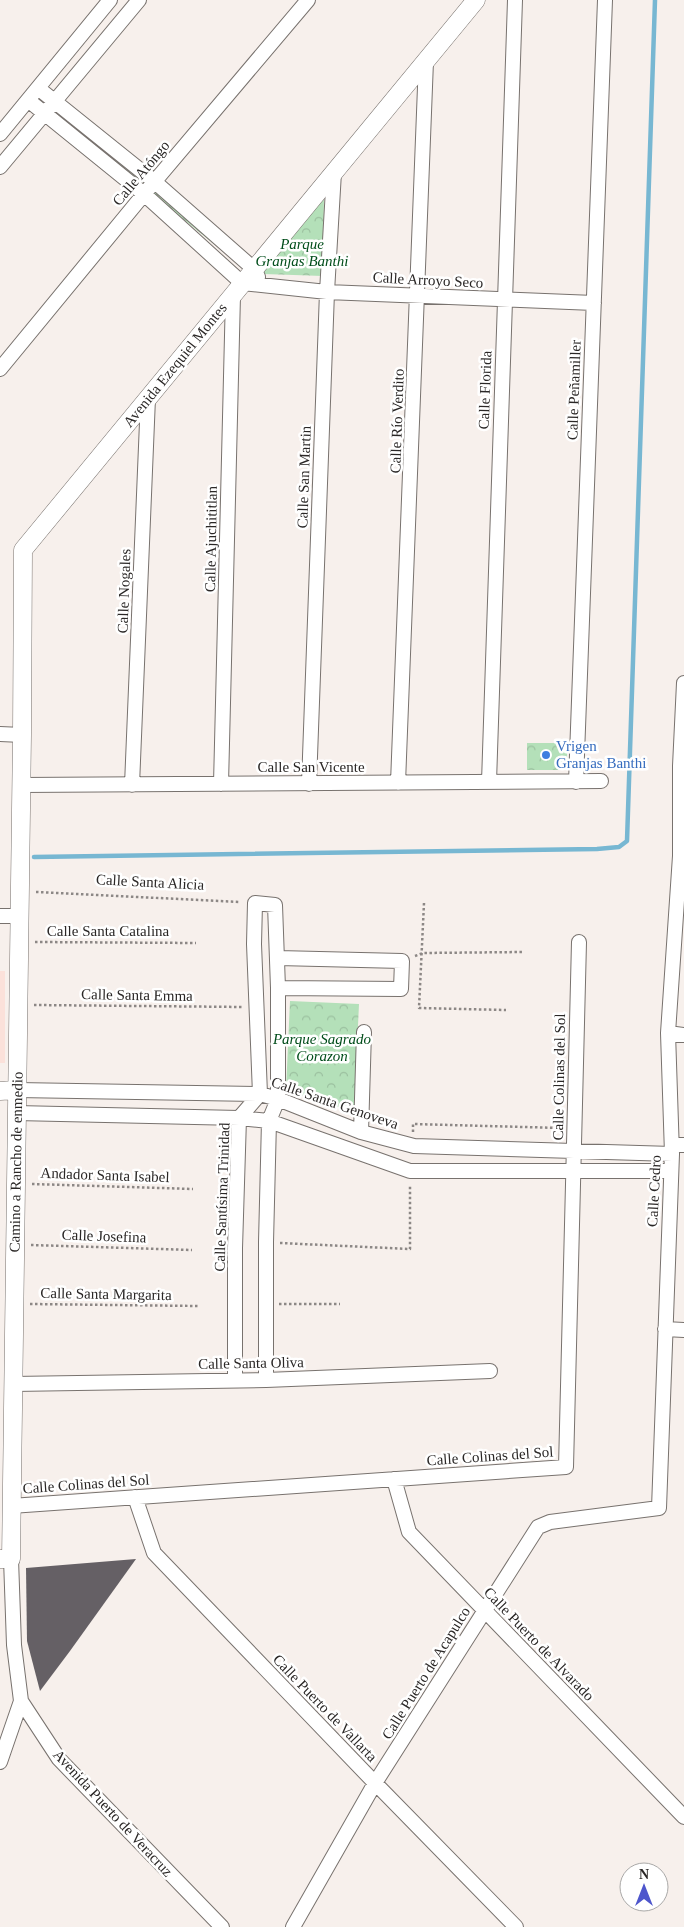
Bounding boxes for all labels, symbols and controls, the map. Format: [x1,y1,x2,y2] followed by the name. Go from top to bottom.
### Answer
[109,137,173,209] street label: Calle Atóngo
[256,236,348,269] park label: Parque Granjas Banthi
[372,269,484,291] street label: Calle Arroyo Seco
[120,300,230,430] street label: Avenida Ezequiel Montes
[564,340,584,440] street label: Calle Peñamiller
[476,350,494,430] street label: Calle Florida
[387,368,407,474] street label: Calle Río Verdito
[294,425,314,528] street label: Calle San Martin
[202,485,220,592] street label: Calle Ajuchititlan
[115,548,133,634] street label: Calle Nogales
[556,738,646,771] place label: Vrigen Granjas Banthi
[540,749,552,761] marker: Vrigen Granjas Banthi
[257,759,365,775] street label: Calle San Vicente
[95,871,205,893] street label: Calle Santa Alicia
[47,923,170,939] street label: Calle Santa Catalina
[81,986,193,1004] street label: Calle Santa Emma
[550,1013,568,1141] street label: Calle Colinas del Sol
[272,1031,372,1064] park label: Parque Sagrado Corazon
[6,1071,26,1253] street label: Camino a Rancho de enmedio
[269,1074,401,1132] street label: Calle Santa Genoveva
[211,1122,233,1272] street label: Calle Santísima Trinidad
[644,1155,664,1227] street label: Calle Cedro
[40,1165,170,1185] street label: Andador Santa Isabel
[61,1227,147,1245] street label: Calle Josefina
[40,1285,172,1303] street label: Calle Santa Margarita
[198,1354,304,1372] street label: Calle Santa Oliva
[426,1444,554,1468] street label: Calle Colinas del Sol
[22,1472,150,1496] street label: Calle Colinas del Sol
[481,1584,597,1704] street label: Calle Puerto de Alvarado
[379,1604,473,1742] street label: Calle Puerto de Acapulco
[270,1651,381,1765] street label: Calle Puerto de Vallarta
[50,1746,176,1880] street label: Avenida Puerto de Veracruz
[619,1862,669,1912] north arrow
[639,1867,649,1882] text: N

